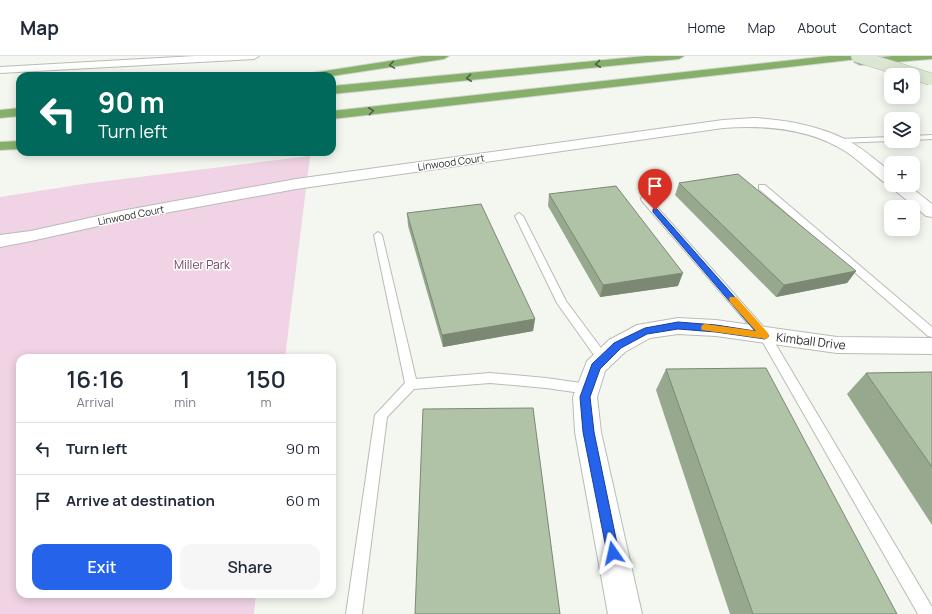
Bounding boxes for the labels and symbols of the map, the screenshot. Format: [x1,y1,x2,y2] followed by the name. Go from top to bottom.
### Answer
[389,60,395,69] one-way arrow
[595,60,601,69] one-way arrow
[466,73,472,82] one-way arrow
[368,106,374,115] one-way arrow
[417,150,485,174] street label: Linwood Court
[638,169,672,210] pin
[97,202,165,228] street label: Linwood Court
[174,256,231,273] park label: Miller Park
[775,328,847,354] street label: Kimball Drive
[592,532,634,574] position arrow

